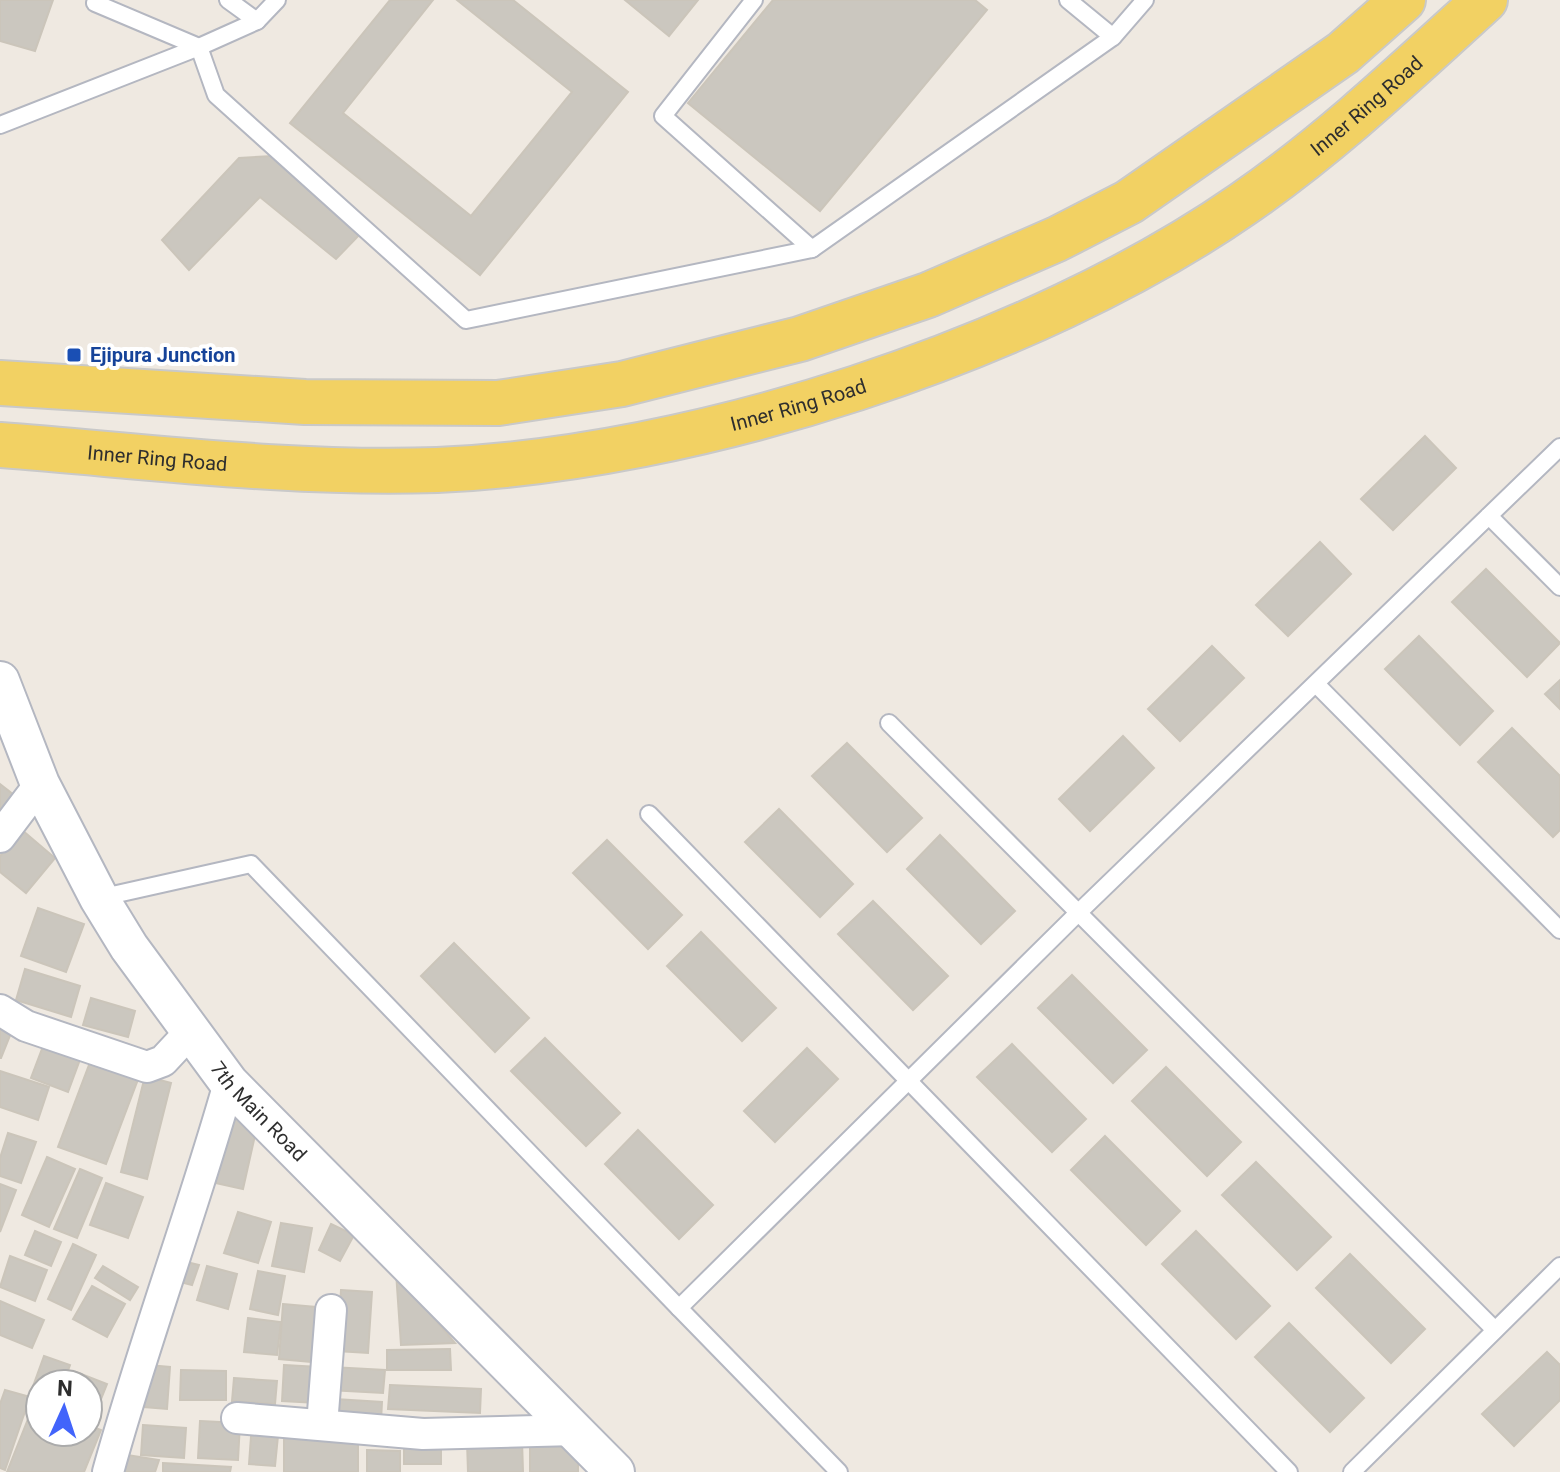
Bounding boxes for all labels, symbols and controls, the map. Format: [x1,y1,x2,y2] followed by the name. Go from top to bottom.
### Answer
[1306,51,1427,161] street label: Inner Ring Road
[90,343,235,367] place label: Ejipura Junction
[65,346,83,364] marker: Ejipura Junction
[728,374,869,436] street label: Inner Ring Road
[86,440,228,476] street label: Inner Ring Road
[205,1057,312,1166] street label: 7th Main Road
[24,1368,104,1448] north arrow
[57,1376,73,1401] text: N

